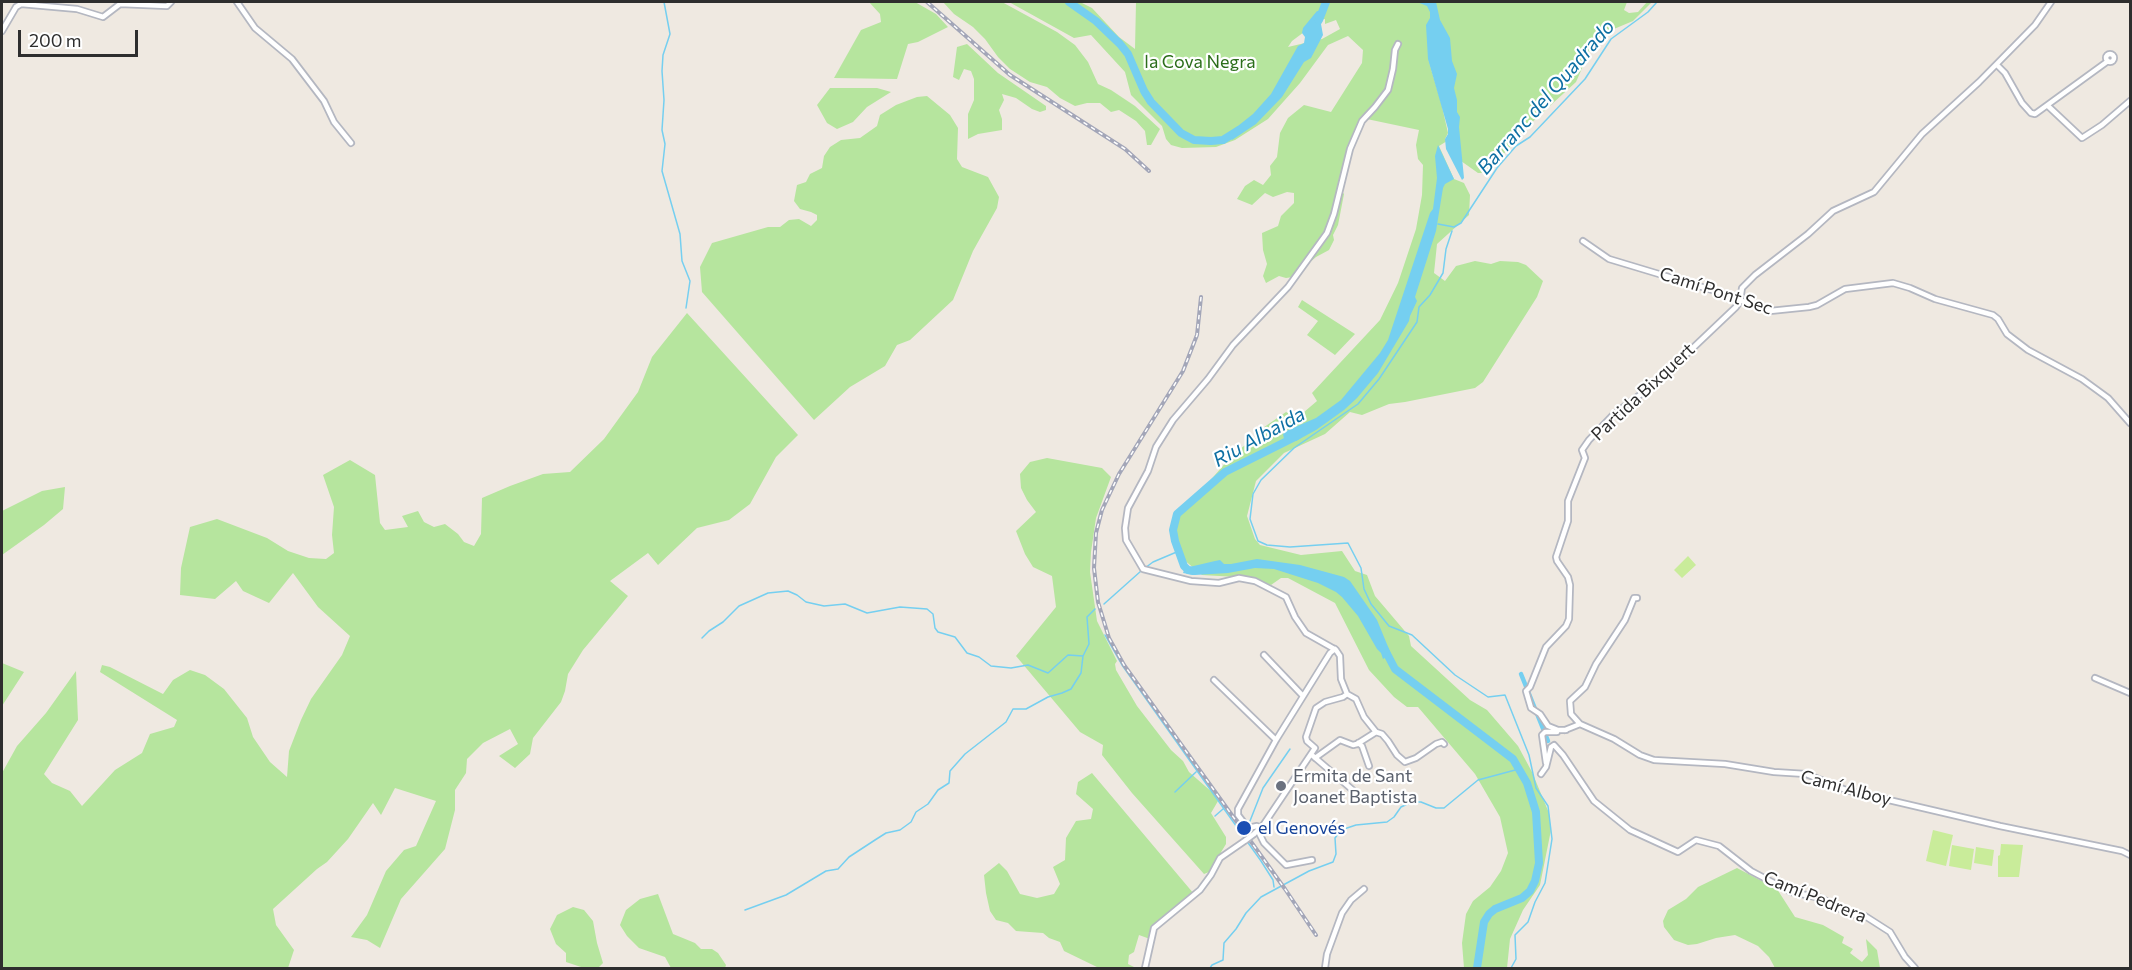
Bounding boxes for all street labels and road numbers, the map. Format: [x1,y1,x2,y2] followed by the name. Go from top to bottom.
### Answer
[1657,263,1775,319] street label: Camí Pont Sec
[1587,339,1699,445] street label: Partida Bixquert
[1798,766,1894,810] street label: Camí Alboy
[1760,867,1870,927] street label: Camí Pedrera

